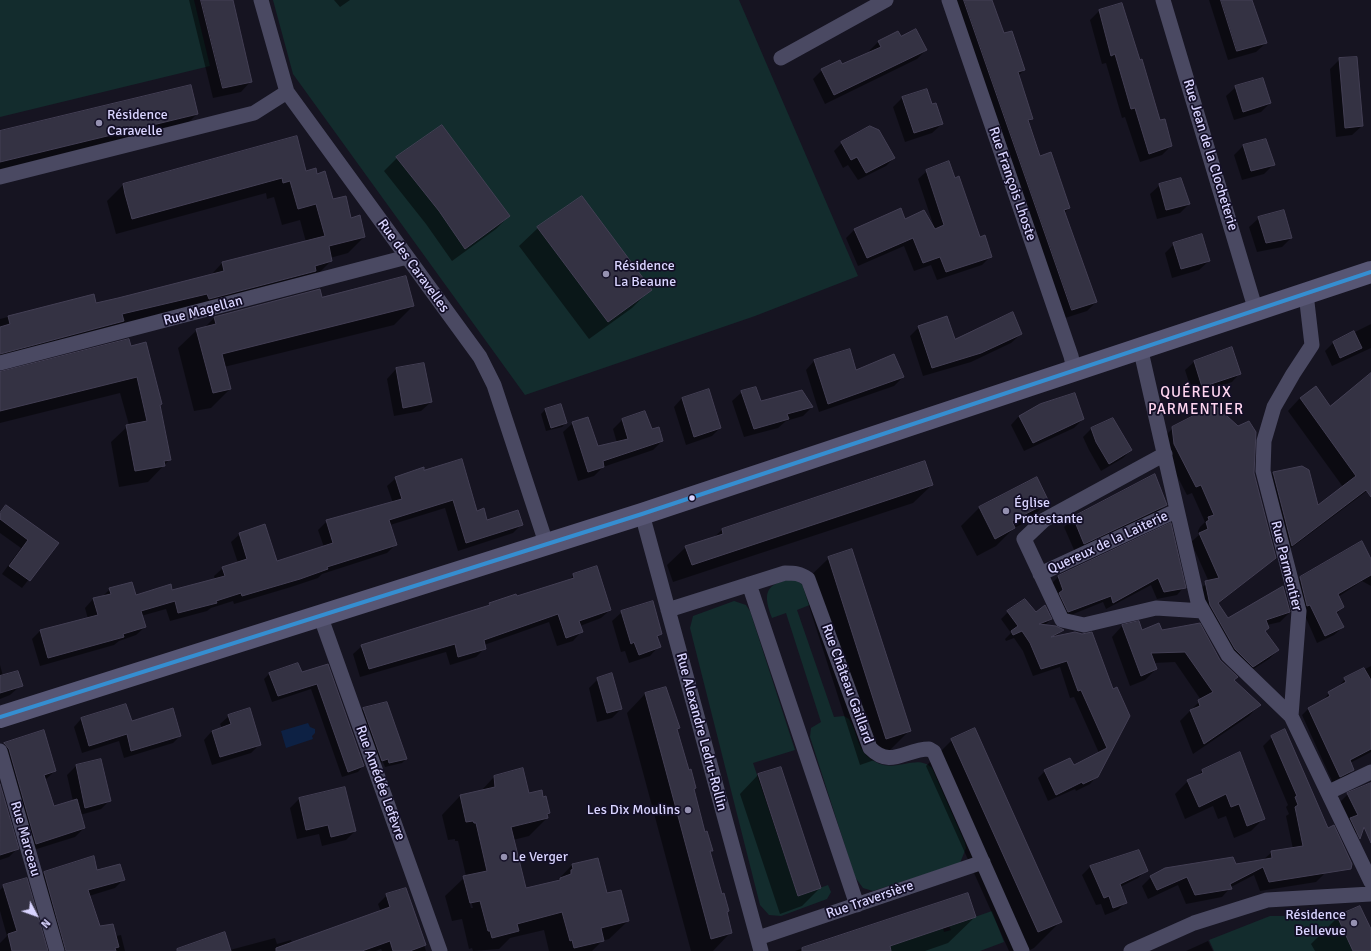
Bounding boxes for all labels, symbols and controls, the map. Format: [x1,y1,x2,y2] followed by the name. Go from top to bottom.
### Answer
[1179,77,1241,233] street label: Rue Jean de la Clocheterie
[107,107,168,140] place label: Résidence Caravelle
[94,118,104,128] marker: Résidence Caravelle
[985,125,1039,243] street label: Rue François Lhoste
[374,216,452,316] street label: Rue des Caravelles
[614,258,676,290] place label: Résidence La Beaune
[601,269,611,279] marker: Résidence La Beaune
[162,292,244,330] street label: Rue Magellan
[1148,384,1244,419] district label: QUÉREUX PARMENTIER
[687,493,697,503] unlabelled marker
[1014,495,1083,528] place label: Église Protestante
[1001,506,1011,516] marker: Église Protestante
[1045,508,1171,578] street label: Quereux de la Laiterie
[1267,519,1305,613] street label: Rue Parmentier
[818,622,876,746] street label: Rue Château Gaillard
[672,651,730,813] street label: Rue Alexandre Ledru-Rollin
[351,723,409,843] street label: Rue Amédée Lefèvre
[6,799,44,879] street label: Rue Marceau
[587,802,680,818] place label: Les Dix Moulins
[683,805,693,815] marker: Les Dix Moulins
[512,849,568,865] place label: Le Verger
[499,852,509,862] marker: Le Verger
[824,877,916,923] street label: Rue Traversière
[16,895,56,935] north arrow
[1285,907,1346,940] place label: Résidence Bellevue
[38,916,53,930] text: N
[1349,918,1359,928] marker: Résidence Bellevue

